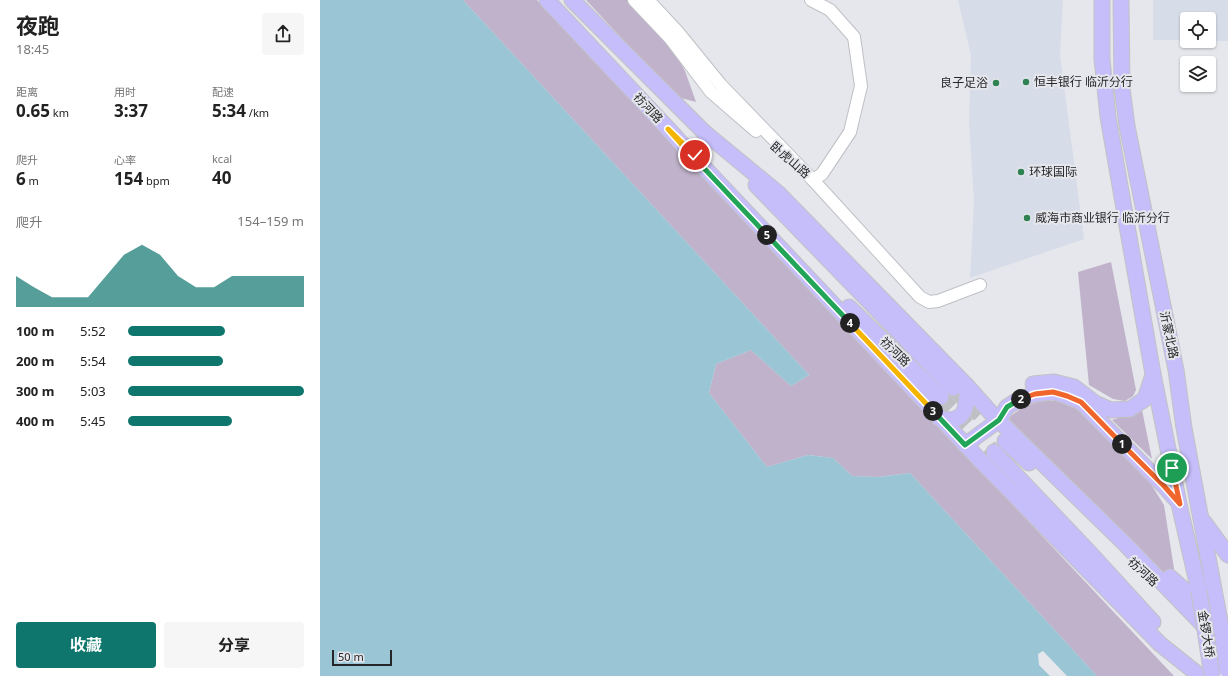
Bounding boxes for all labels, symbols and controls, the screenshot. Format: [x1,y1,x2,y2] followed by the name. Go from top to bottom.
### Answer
[16,10,60,40] text: 夜跑
[1180,12,1216,92] map controls
[1180,12,1216,48] button: locate
[262,13,304,55] button: share
[16,40,49,58] text: 18:45
[1180,56,1216,92] button: layers
[1034,73,1133,90] place label: 恒丰银行 临沂分行
[940,74,988,91] place label: 良子足浴
[1021,77,1031,87] marker: 恒丰银行 临沂分行
[991,78,1001,88] marker: 良子足浴
[16,84,38,99] text: 距离
[114,84,136,99] text: 用时
[212,84,234,99] text: 配速
[630,89,667,127] street label: 祊河路
[16,99,50,122] text: 0.65
[114,99,148,122] text: 3:37
[212,99,246,122] text: 5:34
[50,105,69,120] text: km
[246,105,269,120] text: /km
[767,137,814,182] street label: 卧虎山路
[678,138,712,172] pin
[684,144,706,166] icon: check
[212,151,232,166] text: kcal
[16,152,38,167] text: 爬升
[114,152,136,167] text: 心率
[1029,163,1077,180] place label: 环球国际
[212,166,231,189] text: 40
[16,167,26,190] text: 6
[114,167,143,190] text: 154
[1016,167,1026,177] marker: 环球国际
[26,173,39,188] text: m
[143,173,170,188] text: bpm
[1035,209,1170,226] place label: 威海市商业银行 临沂分行
[237,212,304,230] text: 154–159 m
[16,213,42,231] text: 爬升
[1022,213,1032,223] marker: 威海市商业银行 临沂分行
[757,225,777,245] pin: 5
[764,227,770,242] text: 5
[1156,310,1183,360] street label: 沂蒙北路
[840,313,860,333] pin: 4
[847,315,853,330] text: 4
[16,322,54,340] text: 100 m
[80,322,106,340] text: 5:52
[876,333,914,370] street label: 祊河路
[16,352,54,370] text: 200 m
[80,352,106,370] text: 5:54
[16,382,54,400] text: 300 m
[80,382,106,400] text: 5:03
[1011,389,1031,409] pin: 2
[1018,391,1024,406] text: 2
[923,401,943,421] pin: 3
[930,403,936,418] text: 3
[16,412,54,430] text: 400 m
[80,412,106,430] text: 5:45
[1112,434,1132,454] pin: 1
[1119,436,1125,451] text: 1
[1155,451,1189,485] pin
[1161,457,1183,479] icon: arrive
[1124,553,1162,590] street label: 祊河路
[1194,609,1219,659] street label: 金锣大桥
[16,622,156,668] button: 收藏
[164,622,304,668] button: 分享
[332,648,392,667] scale bar
[338,649,364,664] text: 50 m

